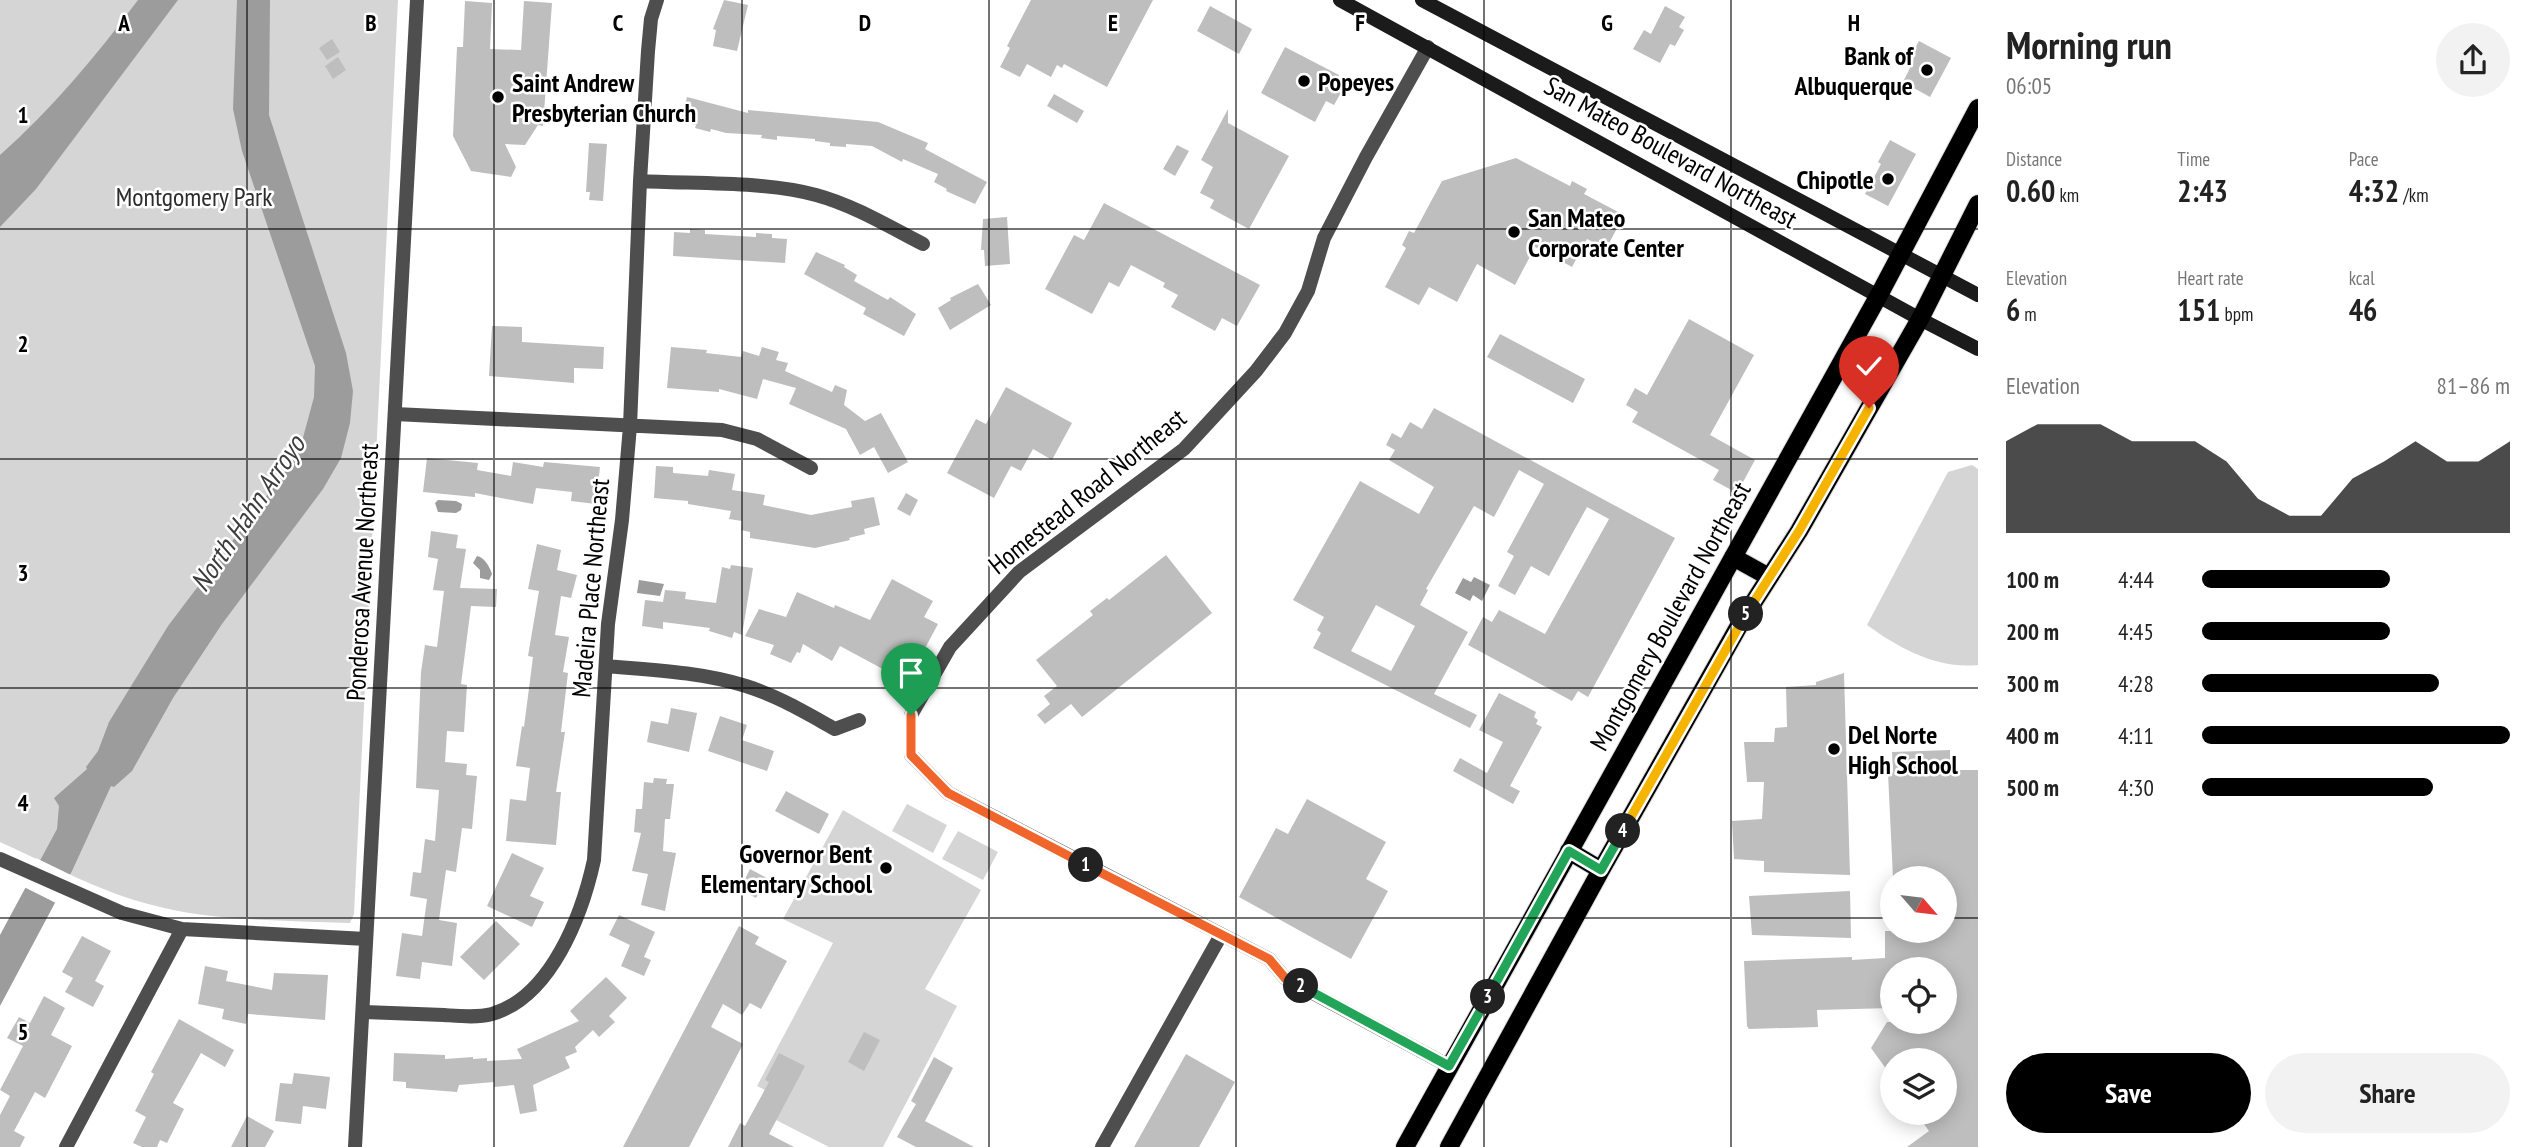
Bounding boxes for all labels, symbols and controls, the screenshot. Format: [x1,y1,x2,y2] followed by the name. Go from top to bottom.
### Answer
[117,8,130,37] text: A
[365,8,377,37] text: B
[613,8,624,37] text: C
[859,8,871,37] text: D
[1108,8,1118,37] text: E
[1355,8,1365,37] text: F
[1601,8,1613,37] text: G
[1848,8,1860,37] text: H
[2006,20,2172,69] text: Morning run
[2436,23,2510,97] button: share
[1793,39,1915,102] place label: Bank of Albuquerque
[1919,62,1935,78] marker: Bank of Albuquerque
[1318,65,1394,98] place label: Popeyes
[512,66,696,129] place label: Saint Andrew Presbyterian Church
[1539,69,1803,235] street label: San Mateo Boulevard Northeast
[2006,71,2052,100] text: 06:05
[1296,73,1312,89] marker: Popeyes
[490,89,506,105] marker: Saint Andrew Presbyterian Church
[18,100,29,129] text: 1
[2006,147,2062,171] text: Distance
[2177,147,2210,171] text: Time
[2349,147,2379,171] text: Pace
[1796,163,1874,196] place label: Chipotle
[1880,171,1896,187] marker: Chipotle
[2006,171,2055,210] text: 0.60
[2177,171,2228,210] text: 2:43
[2349,171,2399,210] text: 4:32
[116,180,272,213] park label: Montgomery Park
[2055,183,2079,207] text: km
[2399,183,2429,207] text: /km
[1528,201,1684,264] place label: San Mateo Corporate Center
[1506,224,1522,240] marker: San Mateo Corporate Center
[2006,266,2067,290] text: Elevation
[2177,266,2244,290] text: Heart rate
[2349,266,2375,290] text: kcal
[2006,290,2020,329] text: 6
[2177,290,2220,329] text: 151
[2349,290,2377,329] text: 46
[2020,302,2037,326] text: m
[2220,302,2253,326] text: bpm
[18,329,29,358] text: 2
[1839,336,1899,408] pin
[1850,347,1888,385] icon: check
[2006,371,2080,400] text: Elevation
[2437,371,2510,400] text: 81–86 m
[981,401,1193,581] street label: Homestead Road Northeast
[181,426,314,598] water label: North Hahn Arroyo
[339,442,385,702] street label: Ponderosa Avenue Northeast
[1582,476,1758,756] street label: Montgomery Boulevard Northeast
[564,477,616,699] street label: Madeira Place Northeast
[18,558,29,587] text: 3
[2006,565,2059,594] text: 100 m
[2118,565,2154,594] text: 4:44
[1728,596,1764,632] pin: 5
[1741,601,1750,625] text: 5
[2006,617,2059,646] text: 200 m
[2118,617,2154,646] text: 4:45
[881,643,941,715] pin
[892,654,930,692] icon: arrive
[2006,669,2059,698] text: 300 m
[2118,669,2154,698] text: 4:28
[1848,718,1959,781] place label: Del Norte High School
[2006,721,2059,750] text: 400 m
[2118,721,2154,750] text: 4:11
[1826,741,1842,757] marker: Del Norte High School
[2006,773,2059,802] text: 500 m
[2118,773,2154,802] text: 4:30
[18,788,29,817] text: 4
[1606,814,1640,848] pin: 4
[1618,818,1627,842] text: 4
[701,837,873,900] place label: Governor Bent Elementary School
[1068,848,1104,882] pin: 1
[1081,852,1090,876] text: 1
[878,860,894,876] marker: Governor Bent Elementary School
[1880,866,1956,943] north arrow
[1880,866,1957,1125] map controls
[1880,957,1957,1034] button: locate
[1284,968,1318,1004] pin: 2
[1296,973,1305,997] text: 2
[1470,979,1506,1014] pin: 3
[1483,984,1492,1008] text: 3
[18,1017,29,1046] text: 5
[1880,1048,1957,1125] button: layers
[2006,1053,2251,1133] button: Save
[2265,1053,2510,1133] button: Share

